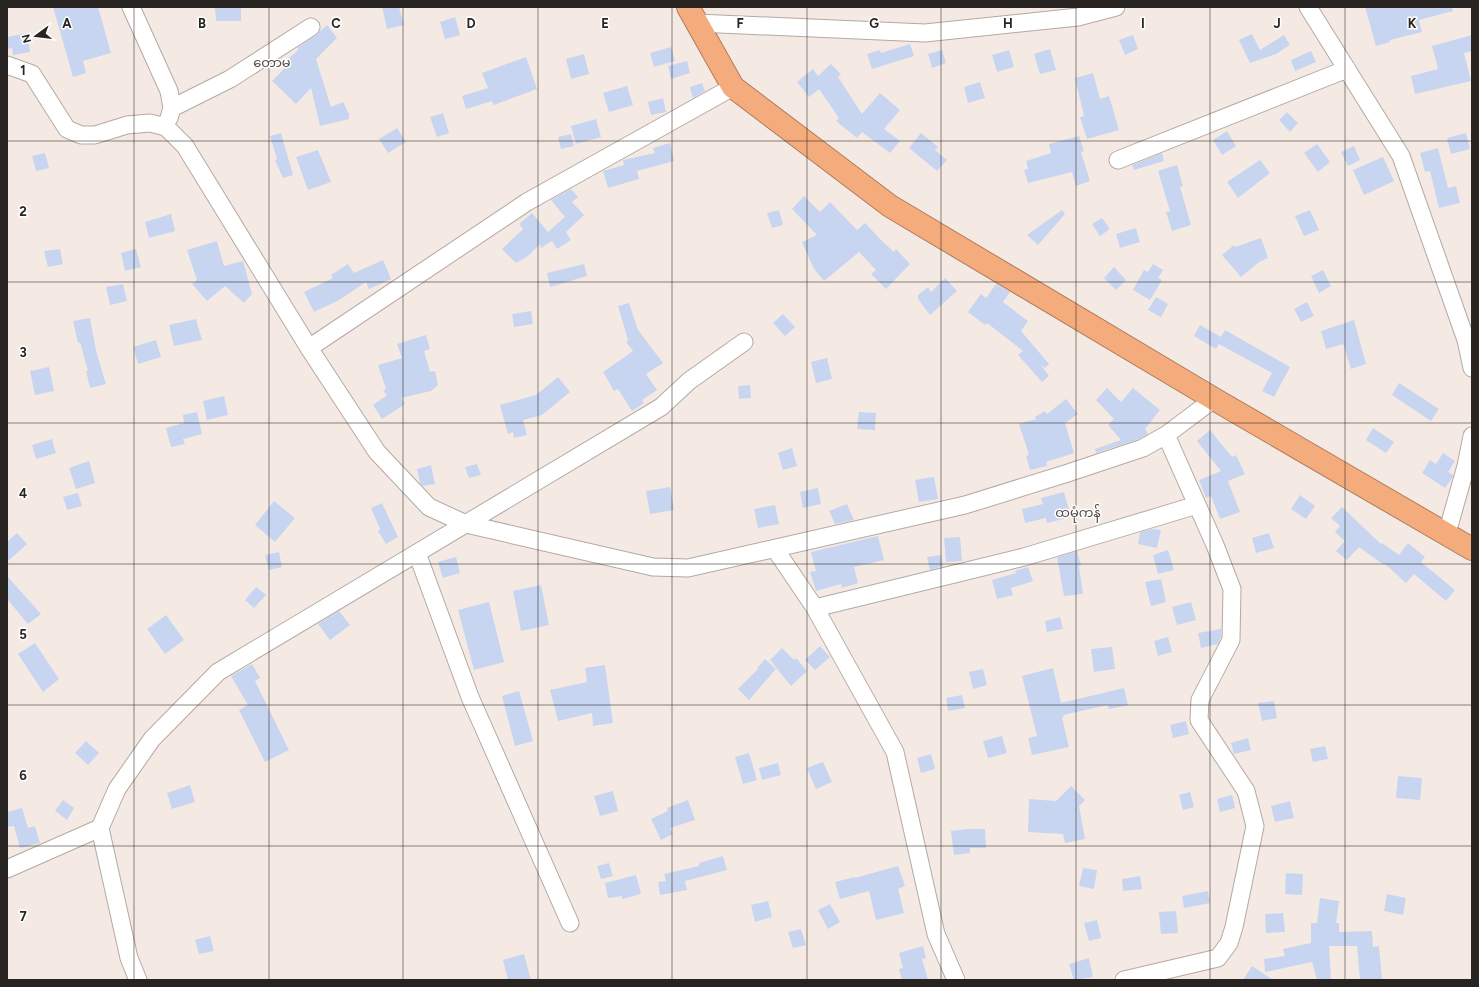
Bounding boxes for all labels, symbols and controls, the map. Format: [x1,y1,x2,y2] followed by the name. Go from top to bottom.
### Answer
[16,16,56,56] north arrow
[62,16,72,31] text: A
[198,16,206,31] text: B
[331,16,341,31] text: C
[466,16,476,31] text: D
[601,16,609,31] text: E
[736,16,744,31] text: F
[869,16,879,31] text: G
[1003,16,1013,31] text: H
[1141,16,1145,31] text: I
[1273,16,1281,31] text: J
[1408,16,1417,31] text: K
[19,33,34,44] text: N
[253,55,291,70] district label: တောမ
[20,63,26,78] text: 1
[19,204,27,219] text: 2
[19,345,27,360] text: 3
[19,486,27,501] text: 4
[1055,504,1101,523] district label: ထမုံကန်
[19,627,27,642] text: 5
[19,768,27,783] text: 6
[19,909,27,924] text: 7

